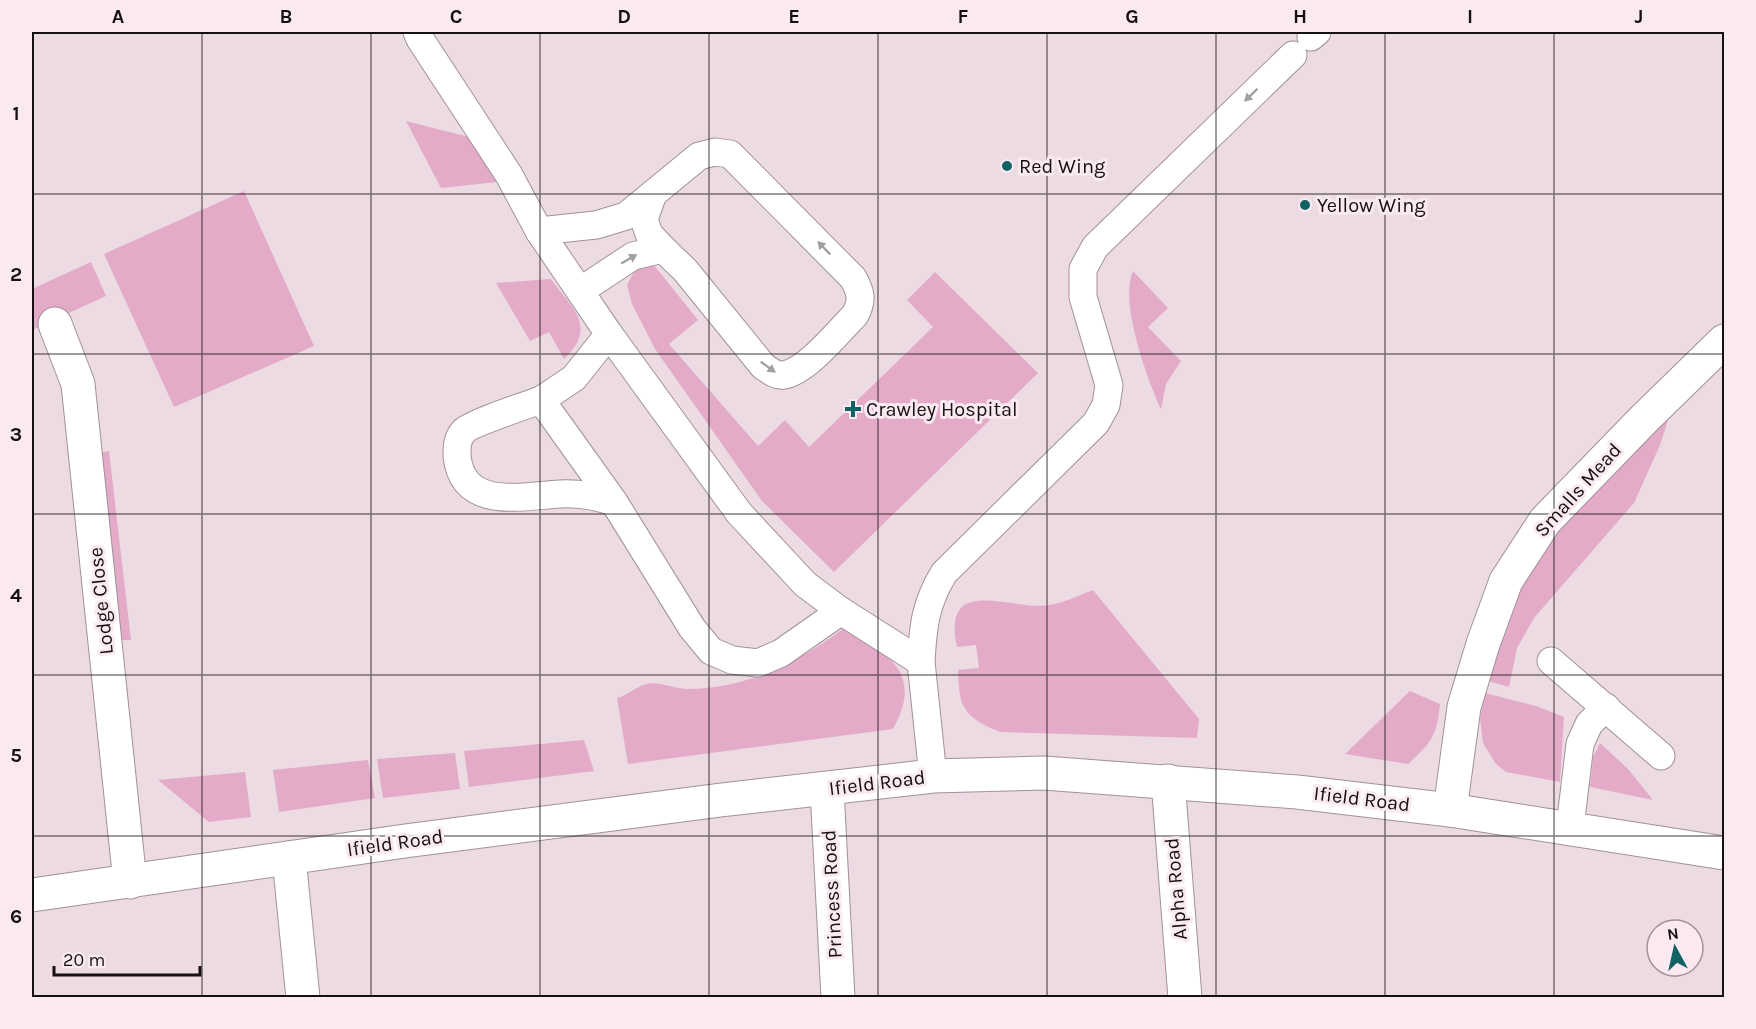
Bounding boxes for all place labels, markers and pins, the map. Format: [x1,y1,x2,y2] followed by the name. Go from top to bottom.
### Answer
[1019,155,1105,178] place label: Red Wing
[1000,159,1014,173] marker: Red Wing
[1317,194,1426,217] place label: Yellow Wing
[1298,198,1312,212] marker: Yellow Wing
[866,398,1018,421] place label: Crawley Hospital
[844,400,862,418] marker: Crawley Hospital

